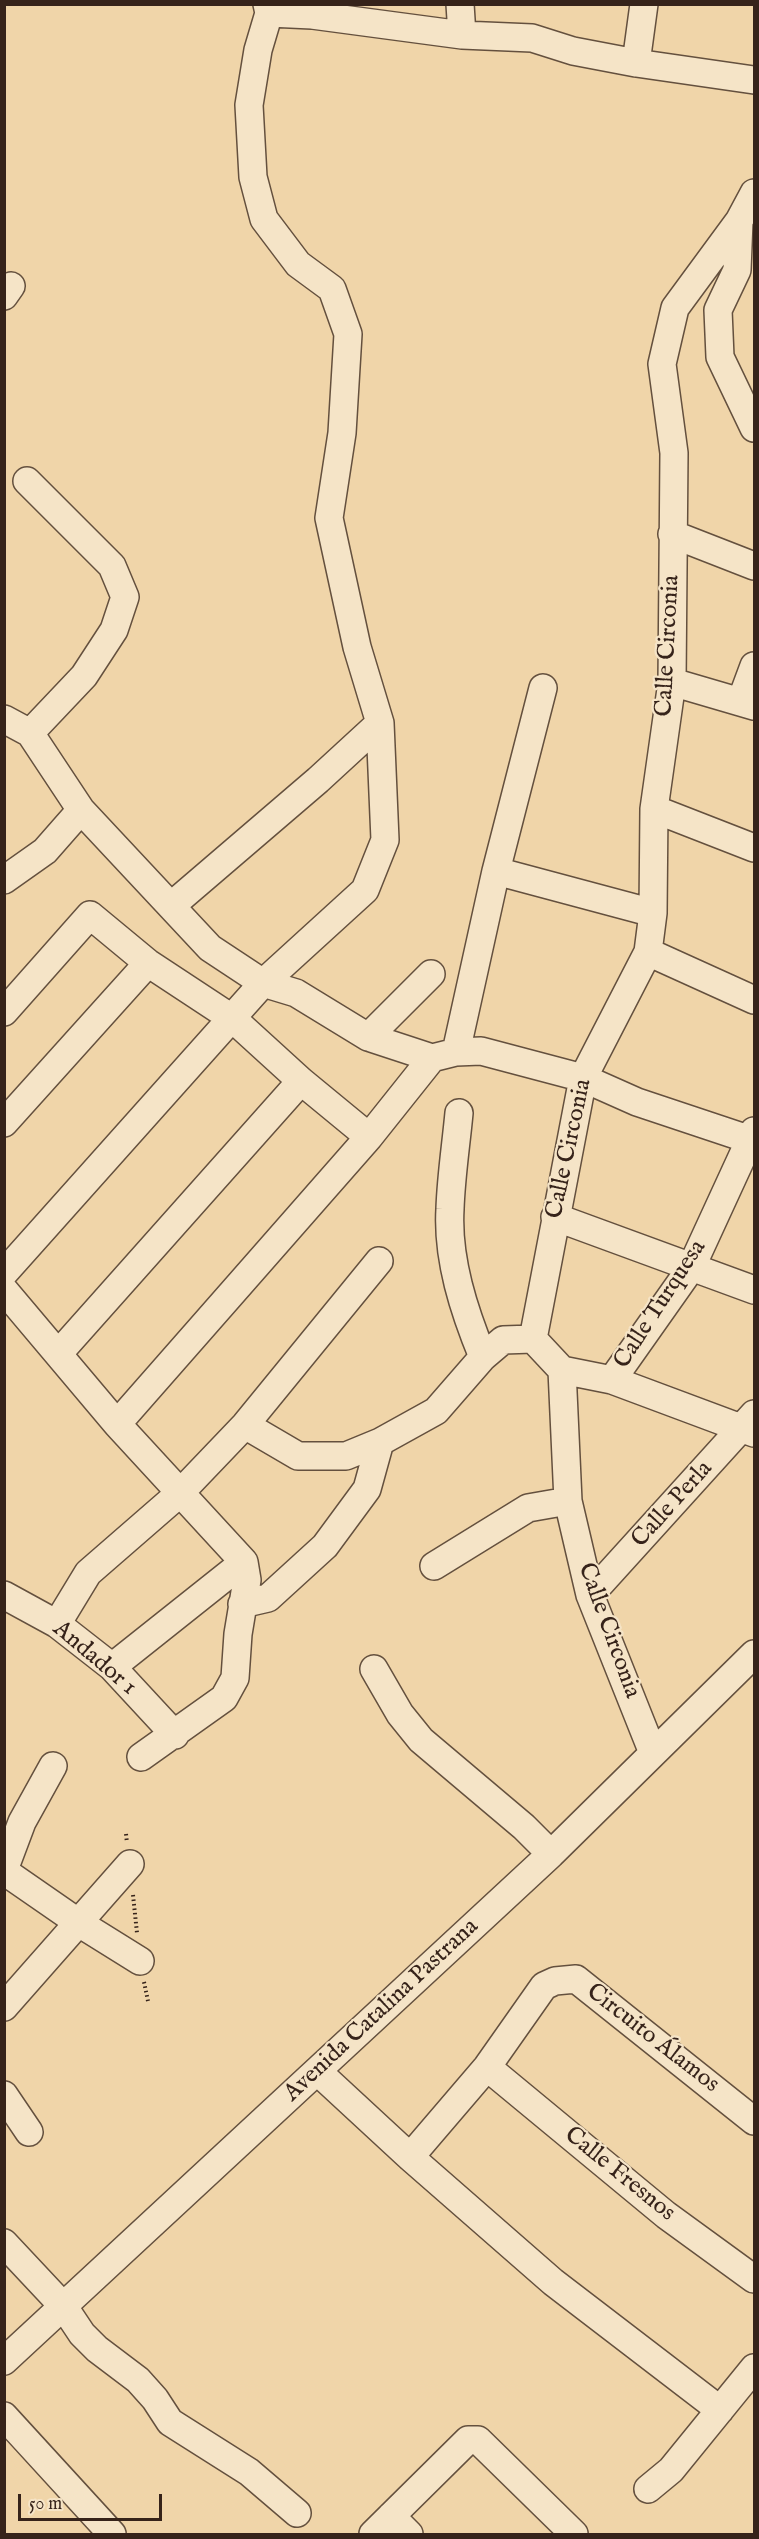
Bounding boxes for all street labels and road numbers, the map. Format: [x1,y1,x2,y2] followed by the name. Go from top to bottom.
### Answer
[651,574,687,718] street label: Calle Circonia
[541,1077,599,1221] street label: Calle Circonia
[609,1235,713,1375] street label: Calle Turquesa
[626,1456,720,1554] street label: Calle Perla
[570,1559,646,1703] street label: Calle Circonia
[46,1616,142,1702] street label: Andador 1
[279,1913,485,2109] street label: Avenida Catalina Pastrana
[580,1978,724,2100] street label: Circuito Álamos
[558,2122,680,2228] street label: Calle Fresnos

